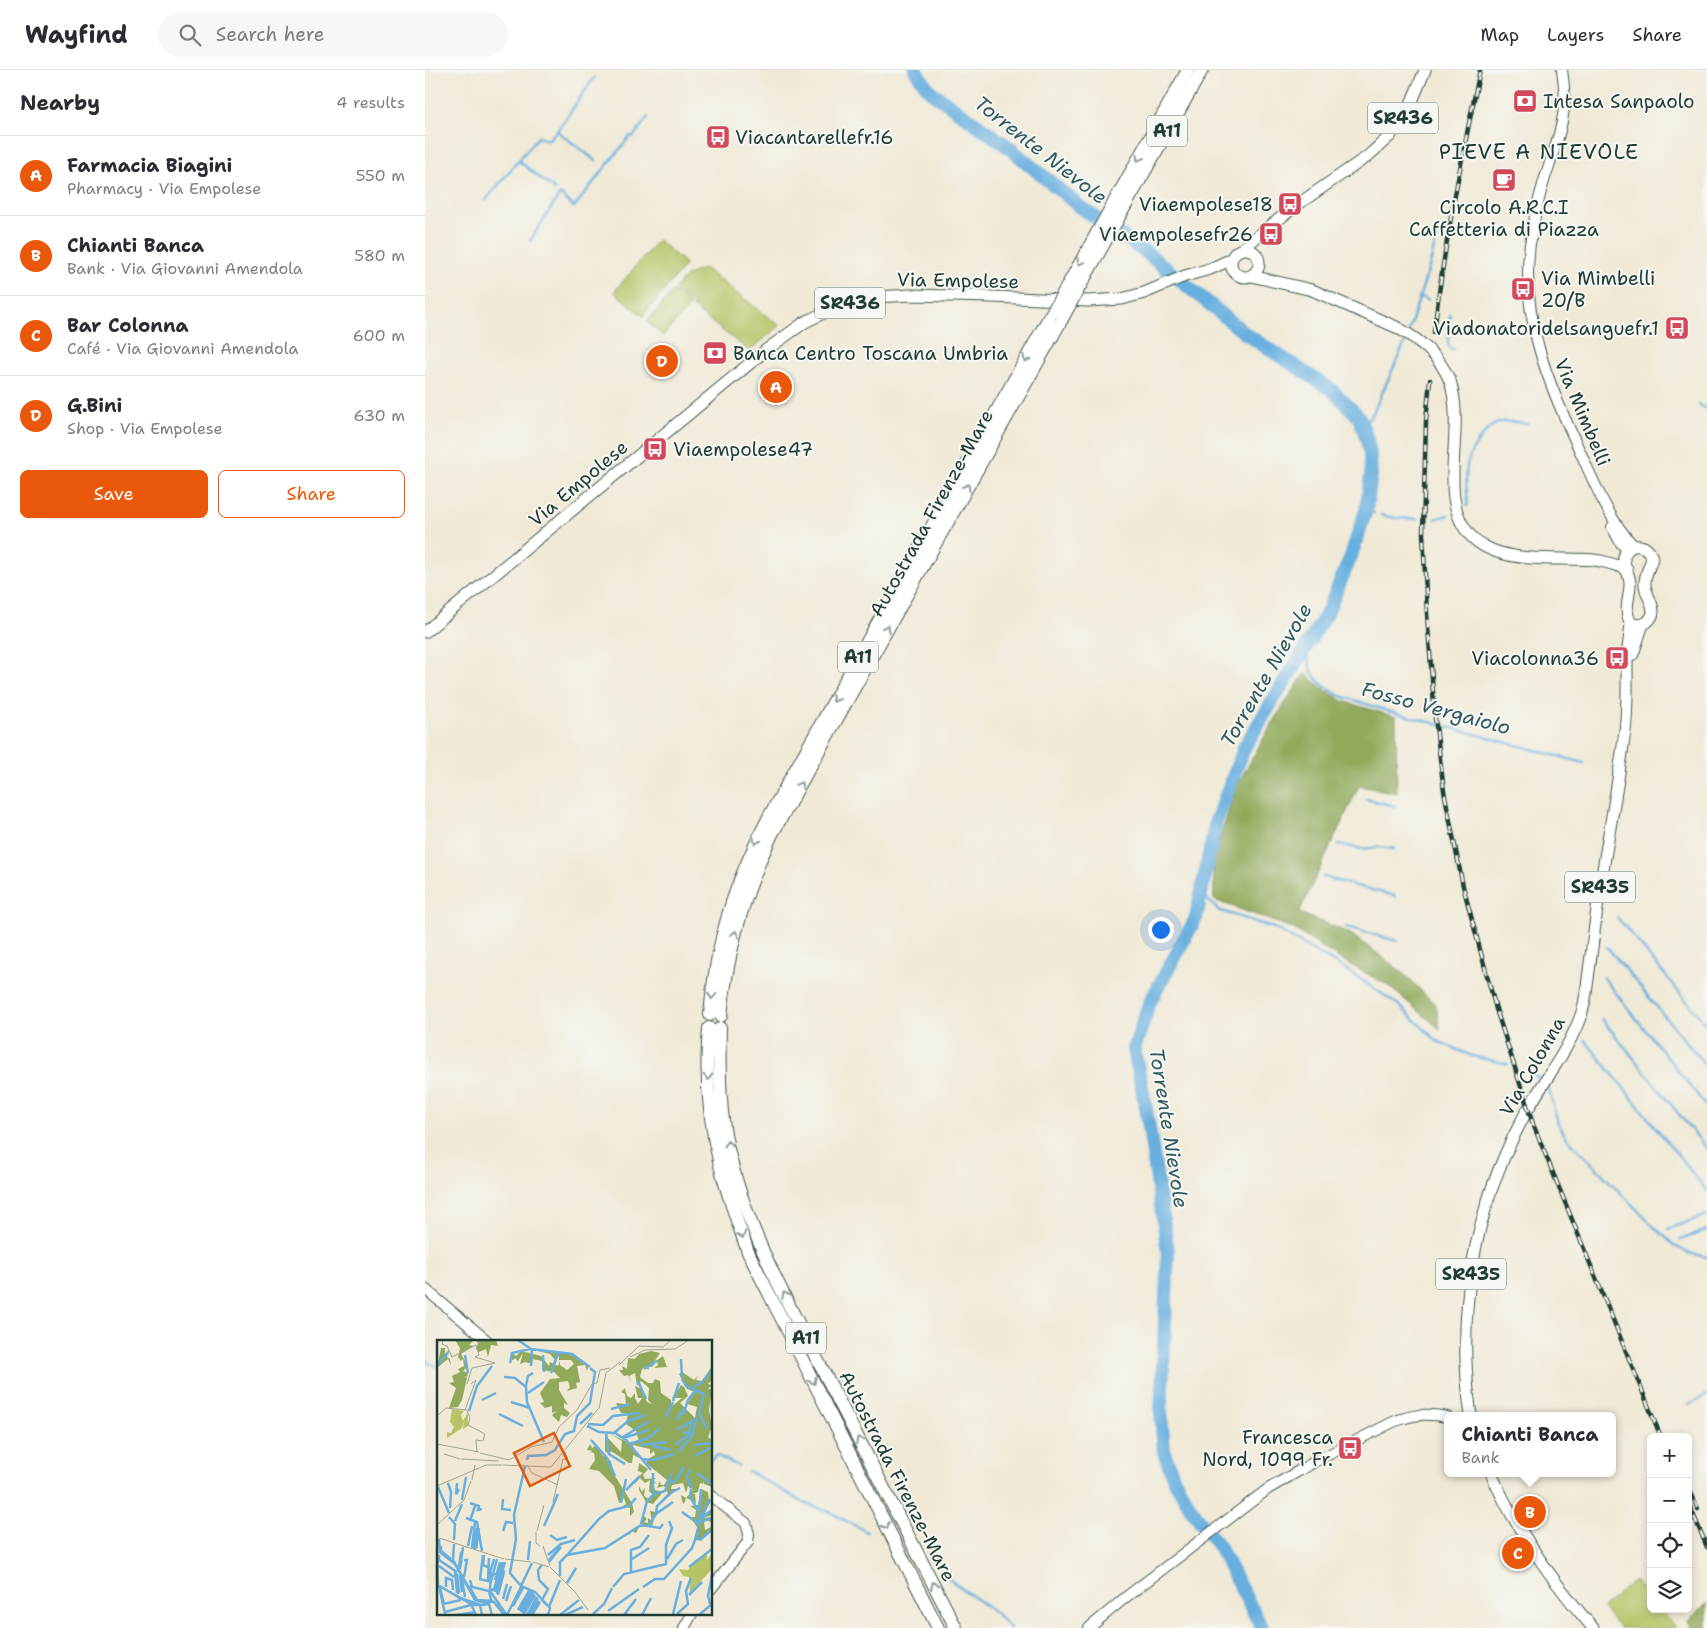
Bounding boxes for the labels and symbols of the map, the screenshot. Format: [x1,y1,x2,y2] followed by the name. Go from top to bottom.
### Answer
[1512,88,1538,114] bank icon: Intesa Sanpaolo
[1543,89,1695,114] place label: Intesa Sanpaolo
[969,90,1113,210] water label: Torrente Nievole
[1368,102,1438,134] road number: SR436
[1147,116,1187,146] road number: A11
[705,124,731,150] bus stop icon: Viacantarellefr.16
[735,125,894,150] place label: Viacantarellefr.16
[1439,138,1639,166] district label: PIEVE A NIEVOLE
[1135,153,1145,162] one-way arrow
[1491,167,1517,193] cafe icon: Circolo A.R.C.I Caffetteria di Piazza
[1277,191,1303,217] bus stop icon: Viaempolese18
[1139,192,1273,217] place label: Viaempolese18
[1409,195,1599,242] place label: Circolo A.R.C.I Caffetteria di Piazza
[1258,221,1284,247] bus stop icon: Viaempolesefr26
[1099,222,1253,247] place label: Viaempolesefr26
[1077,257,1087,266] one-way arrow
[1541,266,1655,313] place label: Via Mimbelli 20/B
[897,267,1019,294] street label: Via Empolese
[1510,276,1536,302] bus stop icon: Via Mimbelli 20/B
[815,288,885,318] road number: SR436
[1664,315,1690,341] bus stop icon: Viadonatoridelsanguefr.1
[1433,316,1659,341] place label: Viadonatoridelsanguefr.1
[702,340,728,366] bank icon: Banca Centro Toscana Umbria
[733,341,1008,366] place label: Banca Centro Toscana Umbria
[646,342,678,380] pin: D
[1022,353,1032,362] one-way arrow
[1549,355,1616,470] street label: Via Mimbelli
[760,368,792,406] pin: A
[864,405,999,621] street label: Autostrada Firenze-Mare
[524,435,633,532] street label: Via Empolese
[642,436,668,462] bus stop icon: Viaempolese47
[673,437,813,462] place label: Viaempolese47
[961,483,971,492] one-way arrow
[1214,599,1318,751] water label: Torrente Nievole
[881,625,891,634] one-way arrow
[838,642,878,672] road number: A11
[1604,645,1630,671] bus stop icon: Viacolonna36
[1471,646,1599,671] place label: Viacolonna36
[1359,676,1513,740] water label: Fosso Vergaiolo
[831,693,841,702] one-way arrow
[793,782,803,791] one-way arrow
[752,836,762,845] one-way arrow
[1565,872,1635,902] road number: SR435
[1148,917,1174,943] your location
[729,929,740,938] one-way arrow
[707,993,718,1001] one-way arrow
[1494,1012,1571,1120] street label: Via Colonna
[1144,1046,1194,1210] water label: Torrente Nievole
[703,1073,714,1081] one-way arrow
[723,1139,734,1148] one-way arrow
[736,1230,746,1239] one-way arrow
[1436,1258,1506,1290] road number: SR435
[781,1292,791,1301] one-way arrow
[786,1322,826,1354] road number: A11
[437,1340,713,1616] inset map
[833,1367,962,1586] street label: Autostrada Firenze-Mare
[807,1376,817,1385] one-way arrow
[1202,1425,1333,1472] place label: Francesca Nord, 1099 Fr.
[1337,1435,1363,1461] bus stop icon: Francesca Nord, 1099 Fr.
[855,1437,865,1446] one-way arrow
[1514,1493,1546,1531] pin: B
[880,1521,890,1530] one-way arrow
[1502,1534,1534,1572] pin: C
[930,1581,940,1590] one-way arrow

